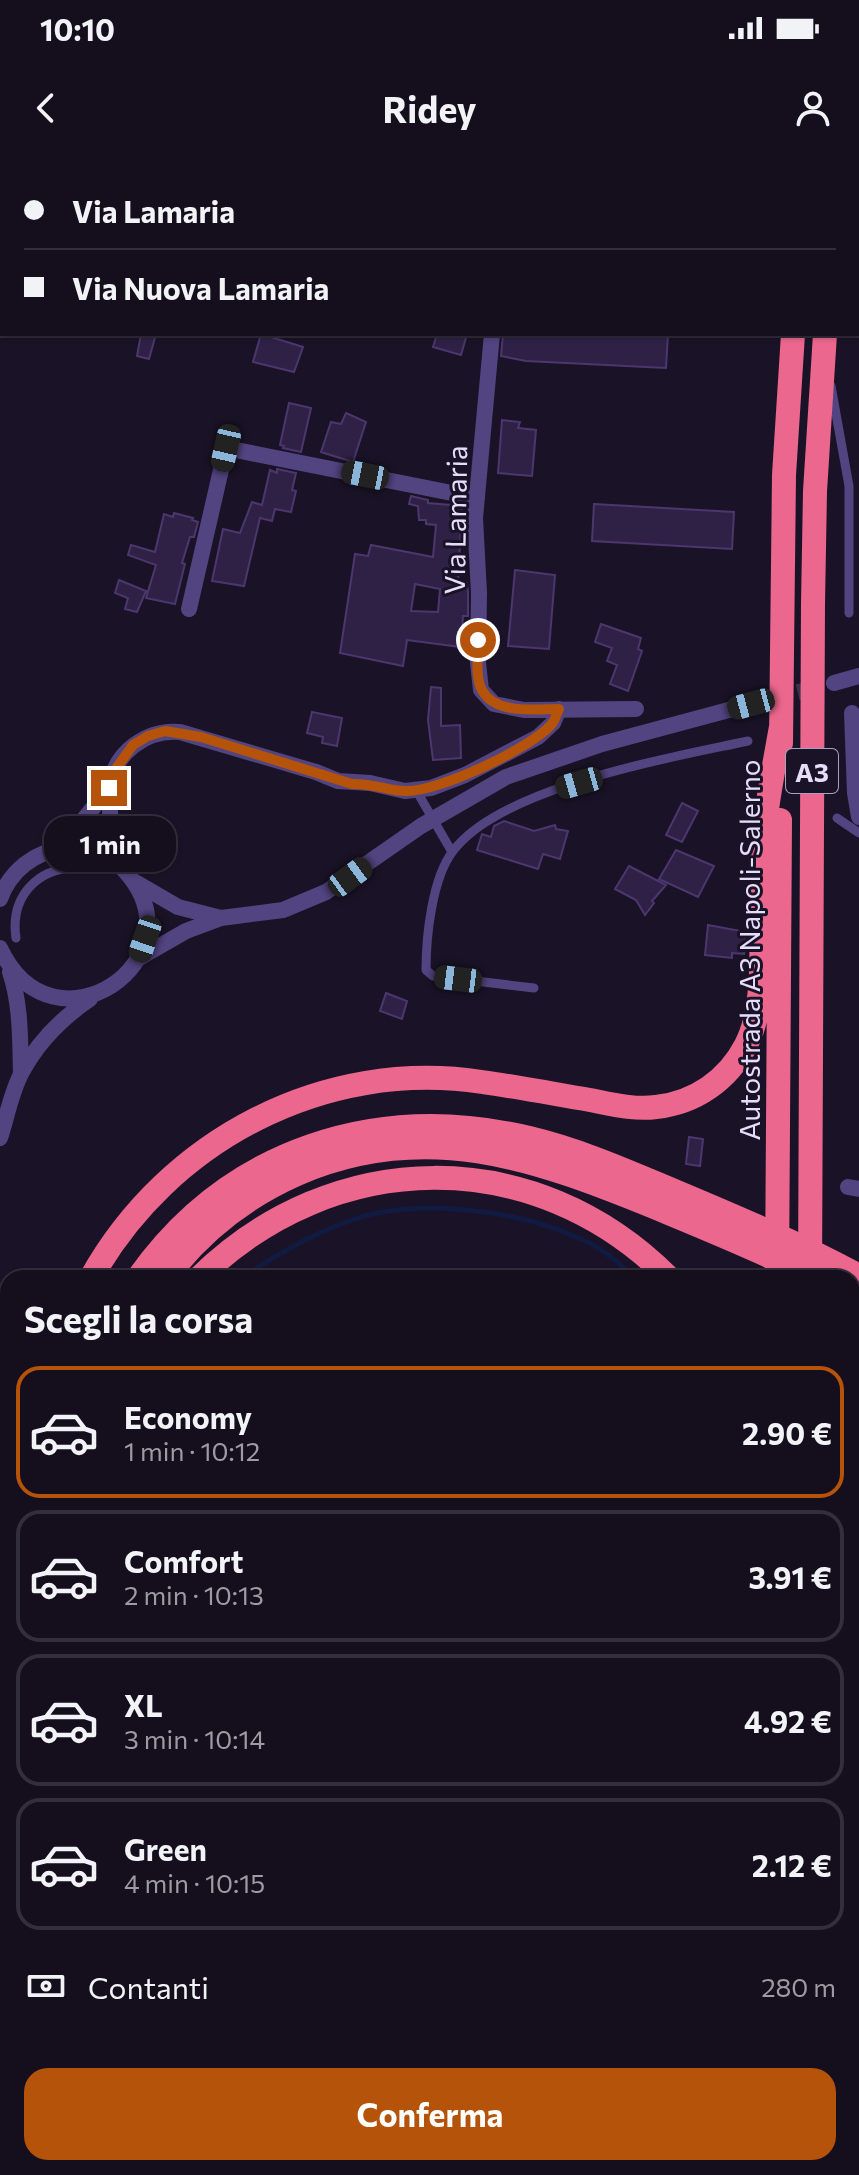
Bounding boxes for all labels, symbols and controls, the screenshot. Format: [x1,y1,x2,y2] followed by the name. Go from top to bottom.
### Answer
[40,10,115,47] text: 10:10
[24,86,68,130] icon: back
[382,86,477,130] text: Ridey
[791,86,835,130] icon: person
[72,192,235,229] text: Via Lamaria
[72,269,329,306] text: Via Nuova Lamaria
[209,422,243,474] car
[437,445,473,595] street label: Via Lamaria
[339,459,391,491] car
[460,622,496,658] route start
[725,686,777,722] car
[786,749,838,793] road number: A3
[732,759,766,1141] street label: Autostrada A3 Napoli-Salerno
[553,765,605,801] car
[91,770,127,806] route end
[43,816,175,872] callout: 1 min
[79,828,141,859] text: 1 min
[324,853,376,901] car
[126,912,164,966] car
[433,964,483,994] car
[24,1296,253,1340] text: Scegli la corsa
[28,1396,100,1468] icon: car
[124,1398,252,1435] text: Economy
[742,1414,832,1451] text: 2.90 €
[124,1435,260,1466] text: 1 min · 10:12
[28,1540,100,1612] icon: car
[124,1542,243,1579] text: Comfort
[748,1558,832,1595] text: 3.91 €
[124,1579,264,1610] text: 2 min · 10:13
[28,1684,100,1756] icon: car
[124,1686,163,1723] text: XL
[744,1702,832,1739] text: 4.92 €
[124,1723,265,1754] text: 3 min · 10:14
[28,1828,100,1900] icon: car
[124,1830,207,1867] text: Green
[752,1846,832,1883] text: 2.12 €
[124,1867,265,1898] text: 4 min · 10:15
[24,1964,68,2008] icon: cash
[88,1968,209,2005] text: Contanti
[761,1971,836,2002] text: 280 m
[24,2068,836,2160] button: Conferma

